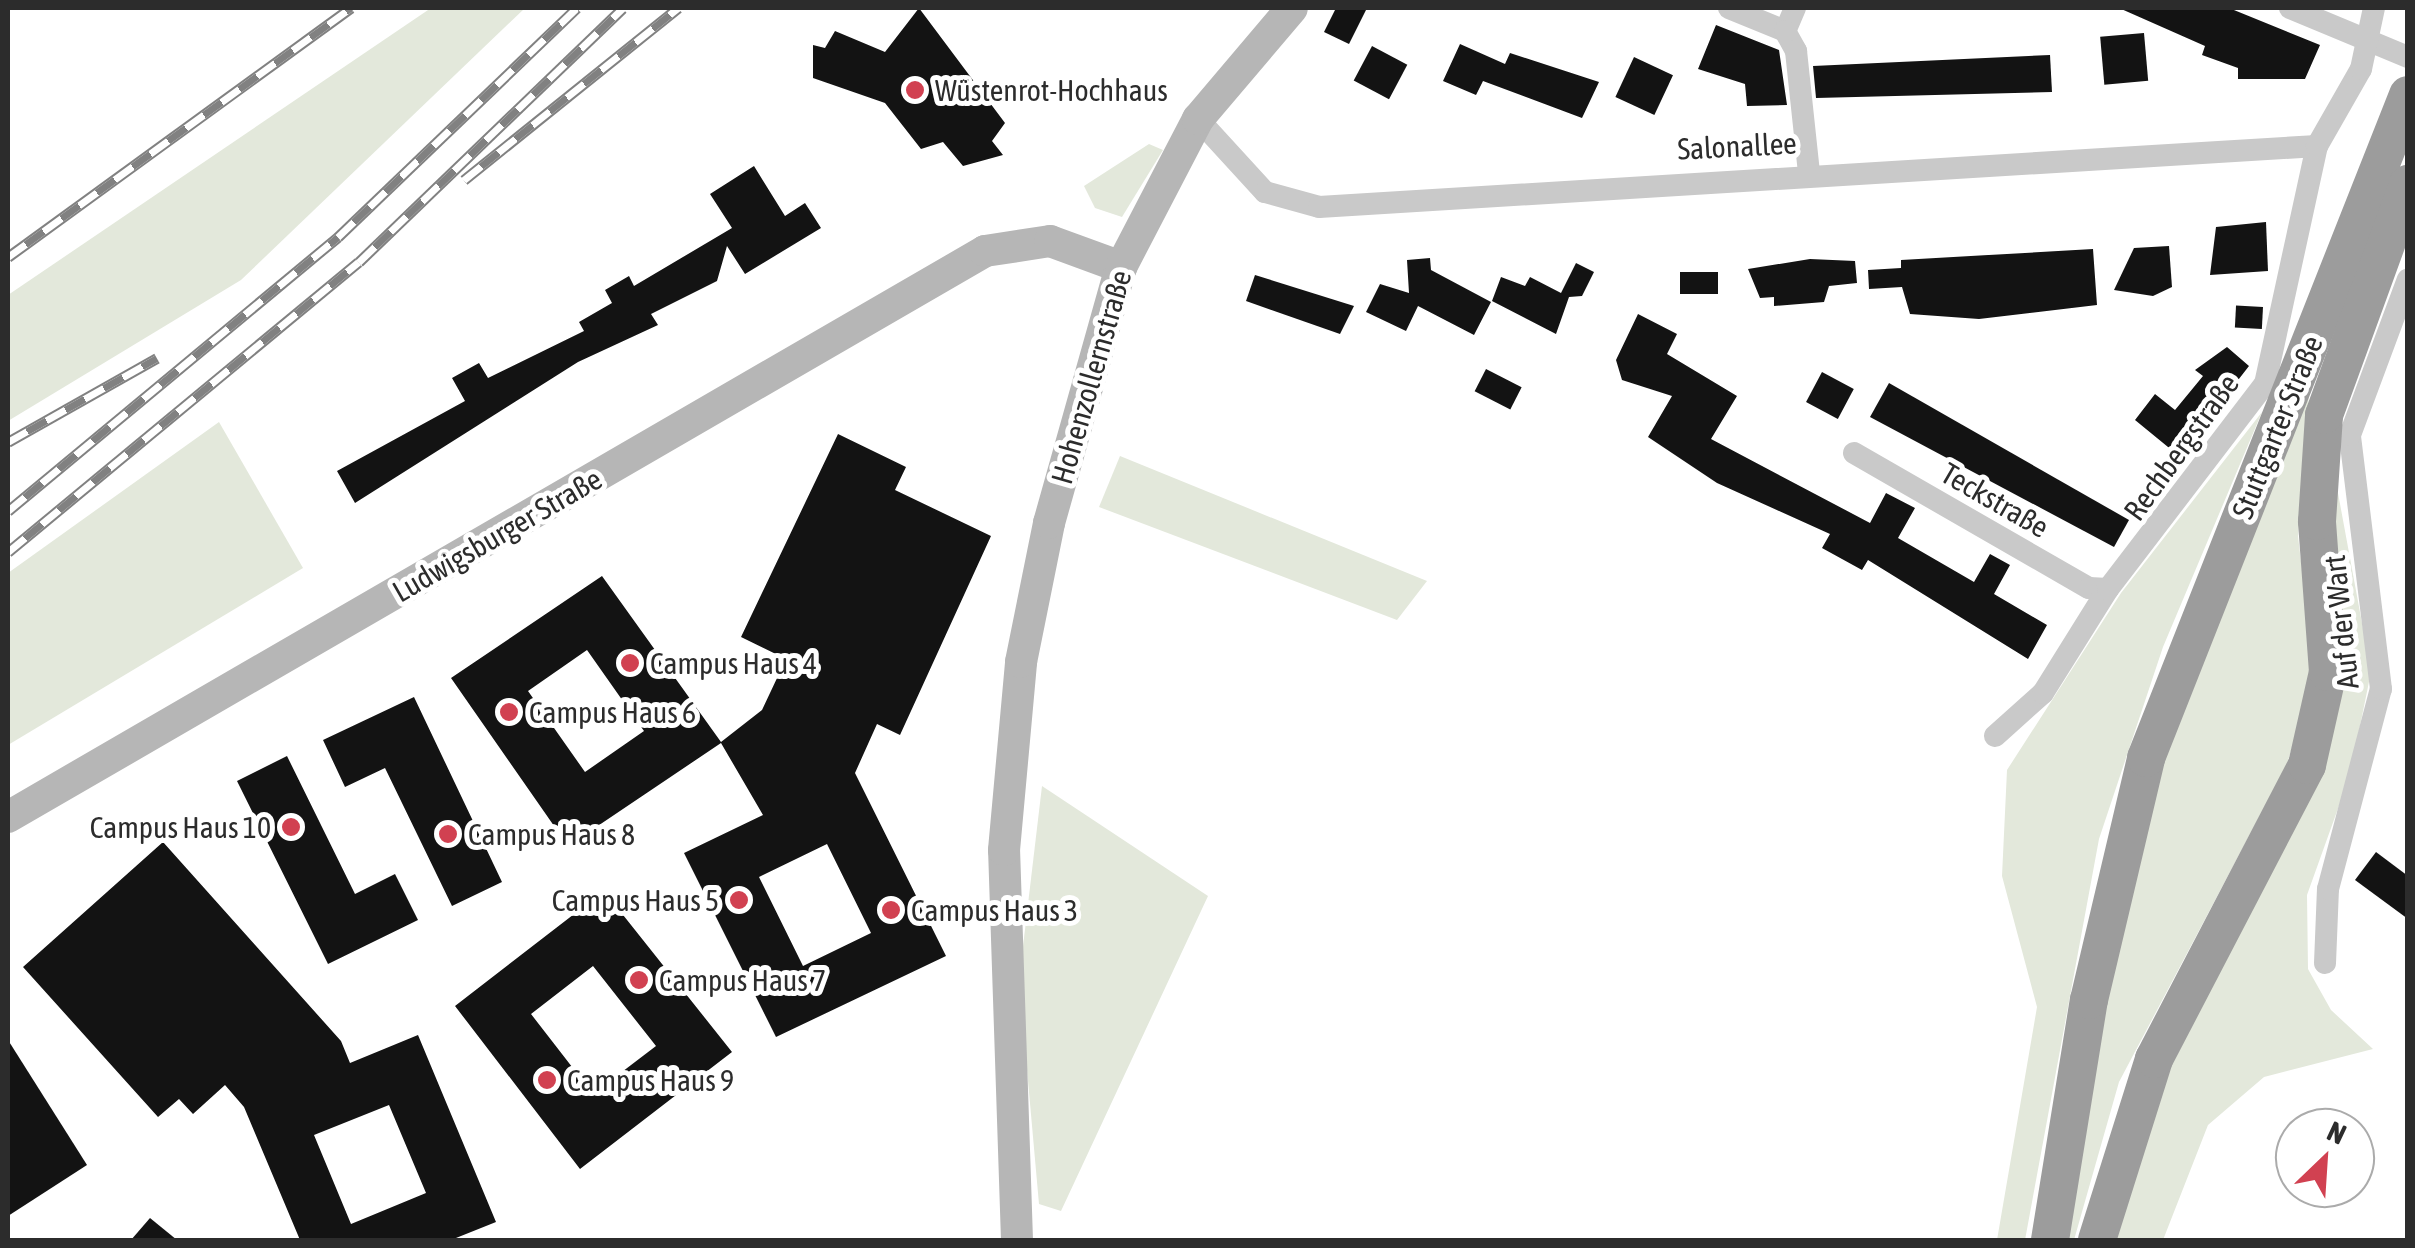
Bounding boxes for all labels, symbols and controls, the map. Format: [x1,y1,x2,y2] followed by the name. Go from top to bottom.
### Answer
[935,72,1168,108] place label: Wüstenrot-Hochhaus
[904,79,926,101] marker: Wüstenrot-Hochhaus
[1676,125,1798,167] street label: Salonallee
[1043,266,1139,488] street label: Hohenzollernstraße
[2224,330,2330,524] street label: Stuttgarter Straße
[2116,367,2246,527] street label: Rechbergstraße
[1935,455,2055,545] street label: Teckstraße
[386,461,608,609] street label: Ludwigsburger Straße
[2316,553,2366,691] street label: Auf der Wart
[650,645,817,681] place label: Campus Haus 4
[619,652,641,674] marker: Campus Haus 4
[529,694,696,730] place label: Campus Haus 6
[498,701,520,723] marker: Campus Haus 6
[90,809,271,845] place label: Campus Haus 10
[280,816,302,838] marker: Campus Haus 10
[468,816,635,852] place label: Campus Haus 8
[437,823,459,845] marker: Campus Haus 8
[552,882,719,918] place label: Campus Haus 5
[728,889,750,911] marker: Campus Haus 5
[911,892,1078,928] place label: Campus Haus 3
[880,899,902,921] marker: Campus Haus 3
[659,962,826,998] place label: Campus Haus 7
[628,969,650,991] marker: Campus Haus 7
[567,1062,734,1098] place label: Campus Haus 9
[536,1069,558,1091] marker: Campus Haus 9
[2275,1108,2375,1208] north arrow
[2323,1115,2351,1151] text: N

